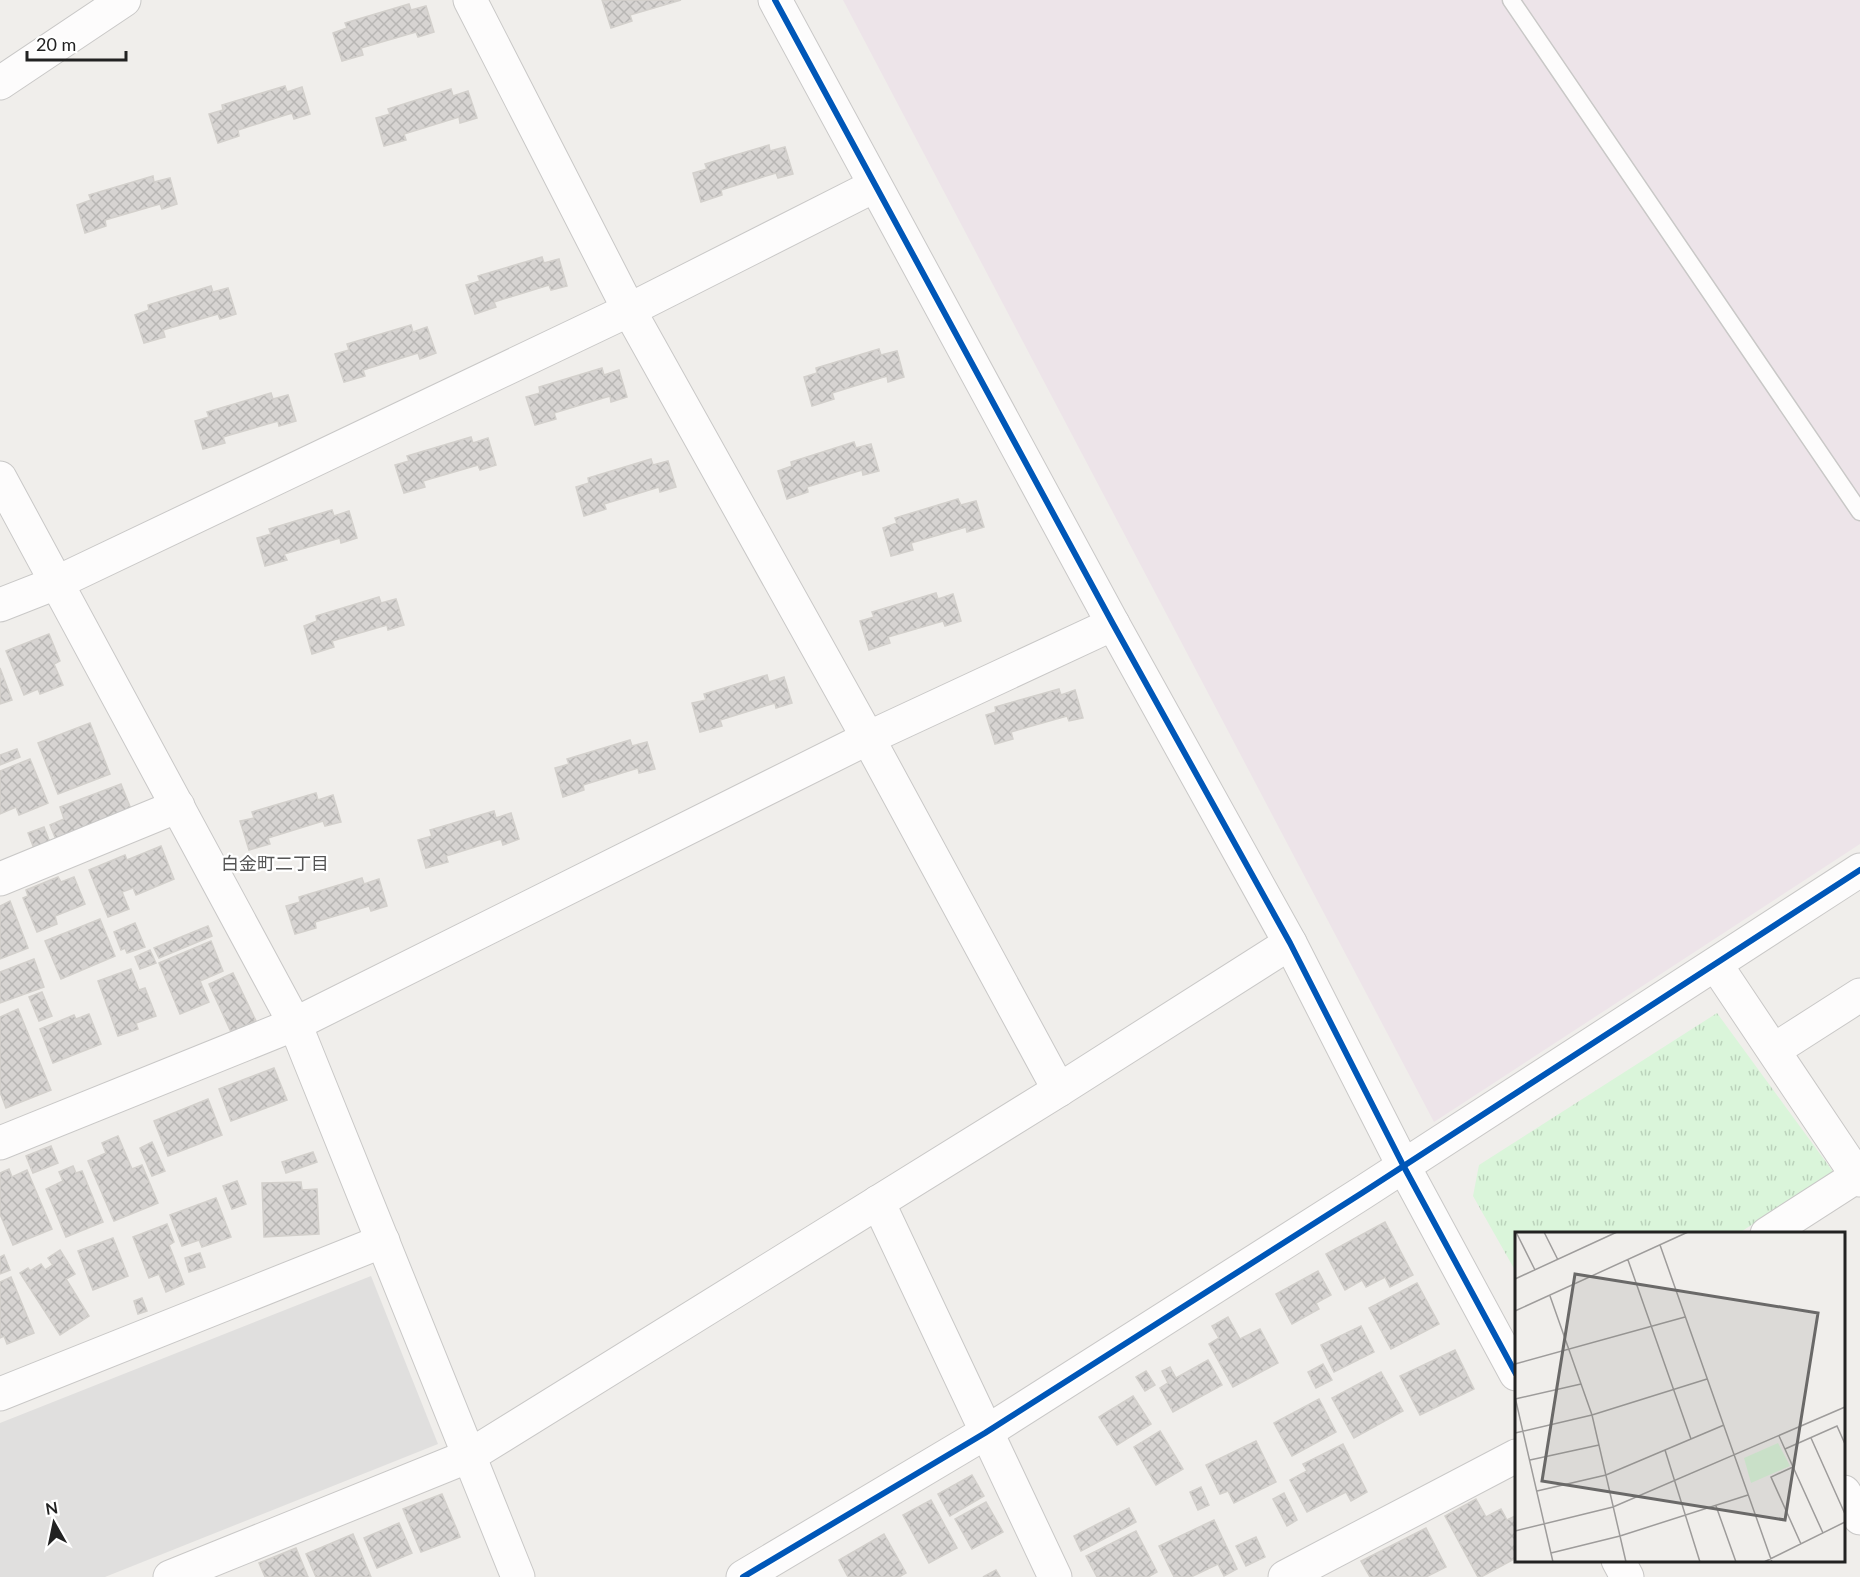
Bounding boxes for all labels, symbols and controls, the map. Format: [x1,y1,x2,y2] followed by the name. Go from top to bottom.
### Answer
[27,24,126,62] scale bar
[36,33,76,55] text: 20 m
[221,852,329,874] district label: 白金町二丁目
[1515,1232,1845,1562] inset map
[24,1493,84,1553] north arrow
[44,1497,59,1518] text: N

